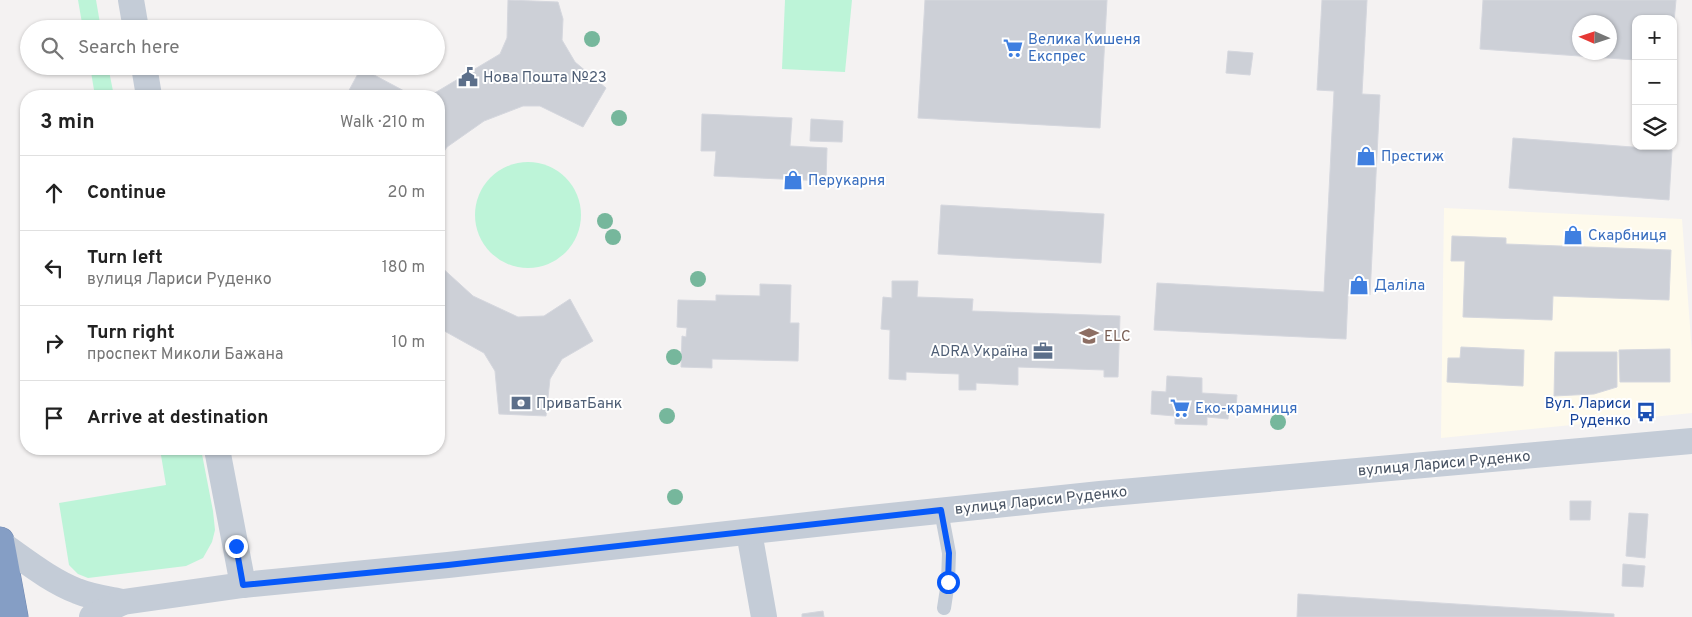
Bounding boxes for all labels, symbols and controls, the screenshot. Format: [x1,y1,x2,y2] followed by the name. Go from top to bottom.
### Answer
[1572,15,1617,60] north arrow
[1632,15,1677,150] map controls
[1632,15,1677,60] button: +
[20,20,445,75] search box
[1028,31,1141,67] place label: Велика Кишеня Експрес
[38,34,66,62] icon: search
[78,36,180,60] text: Search here
[1002,37,1024,59] supermarket icon: Велика Кишеня Експрес
[1632,60,1677,105] button: −
[457,66,479,88] public building icon: Нова Пошта №23
[483,69,607,88] place label: Нова Пошта №23
[1632,105,1677,150] button: layers
[40,109,95,136] text: 3 min
[340,113,425,133] text: Walk · 210 m
[1355,145,1377,167] shop icon: Престиж
[1381,148,1445,167] place label: Престиж
[782,169,804,191] shop icon: Перукарня
[808,172,885,191] place label: Перукарня
[40,179,68,207] icon: ahead
[87,181,166,205] text: Continue
[388,183,425,203] text: 20 m
[1562,224,1584,246] shop icon: Скарбниця
[1588,227,1667,246] place label: Скарбниця
[87,246,163,270] text: Turn left
[40,254,68,282] icon: left
[382,258,425,278] text: 180 m
[87,270,272,290] text: вулиця Лариси Руденко
[1348,274,1370,296] shop icon: Даліла
[1374,277,1425,296] place label: Даліла
[87,321,175,345] text: Turn right
[1078,325,1100,347] school or university icon: ELC
[1104,328,1131,347] place label: ELC
[40,329,68,357] icon: right
[391,333,425,353] text: 10 m
[1032,340,1054,362] office icon: ADRA Україна
[930,343,1028,362] place label: ADRA Україна
[87,345,283,365] text: проспект Миколи Бажана
[510,392,532,414] bank icon: ПриватБанк
[536,395,622,414] place label: ПриватБанк
[1545,395,1631,431] place label: Вул. Лариси Руденко
[1169,397,1191,419] supermarket icon: Еко-крамниця
[1195,400,1298,419] place label: Еко-крамниця
[1635,401,1657,423] bus stop icon: Вул. Лариси Руденко
[40,404,68,432] icon: arrive
[87,406,268,430] text: Arrive at destination
[1357,447,1531,482] street label: вулиця Лариси Руденко
[954,483,1128,520] street label: вулиця Лариси Руденко
[225,535,248,558] route end
[937,571,960,594] route start

